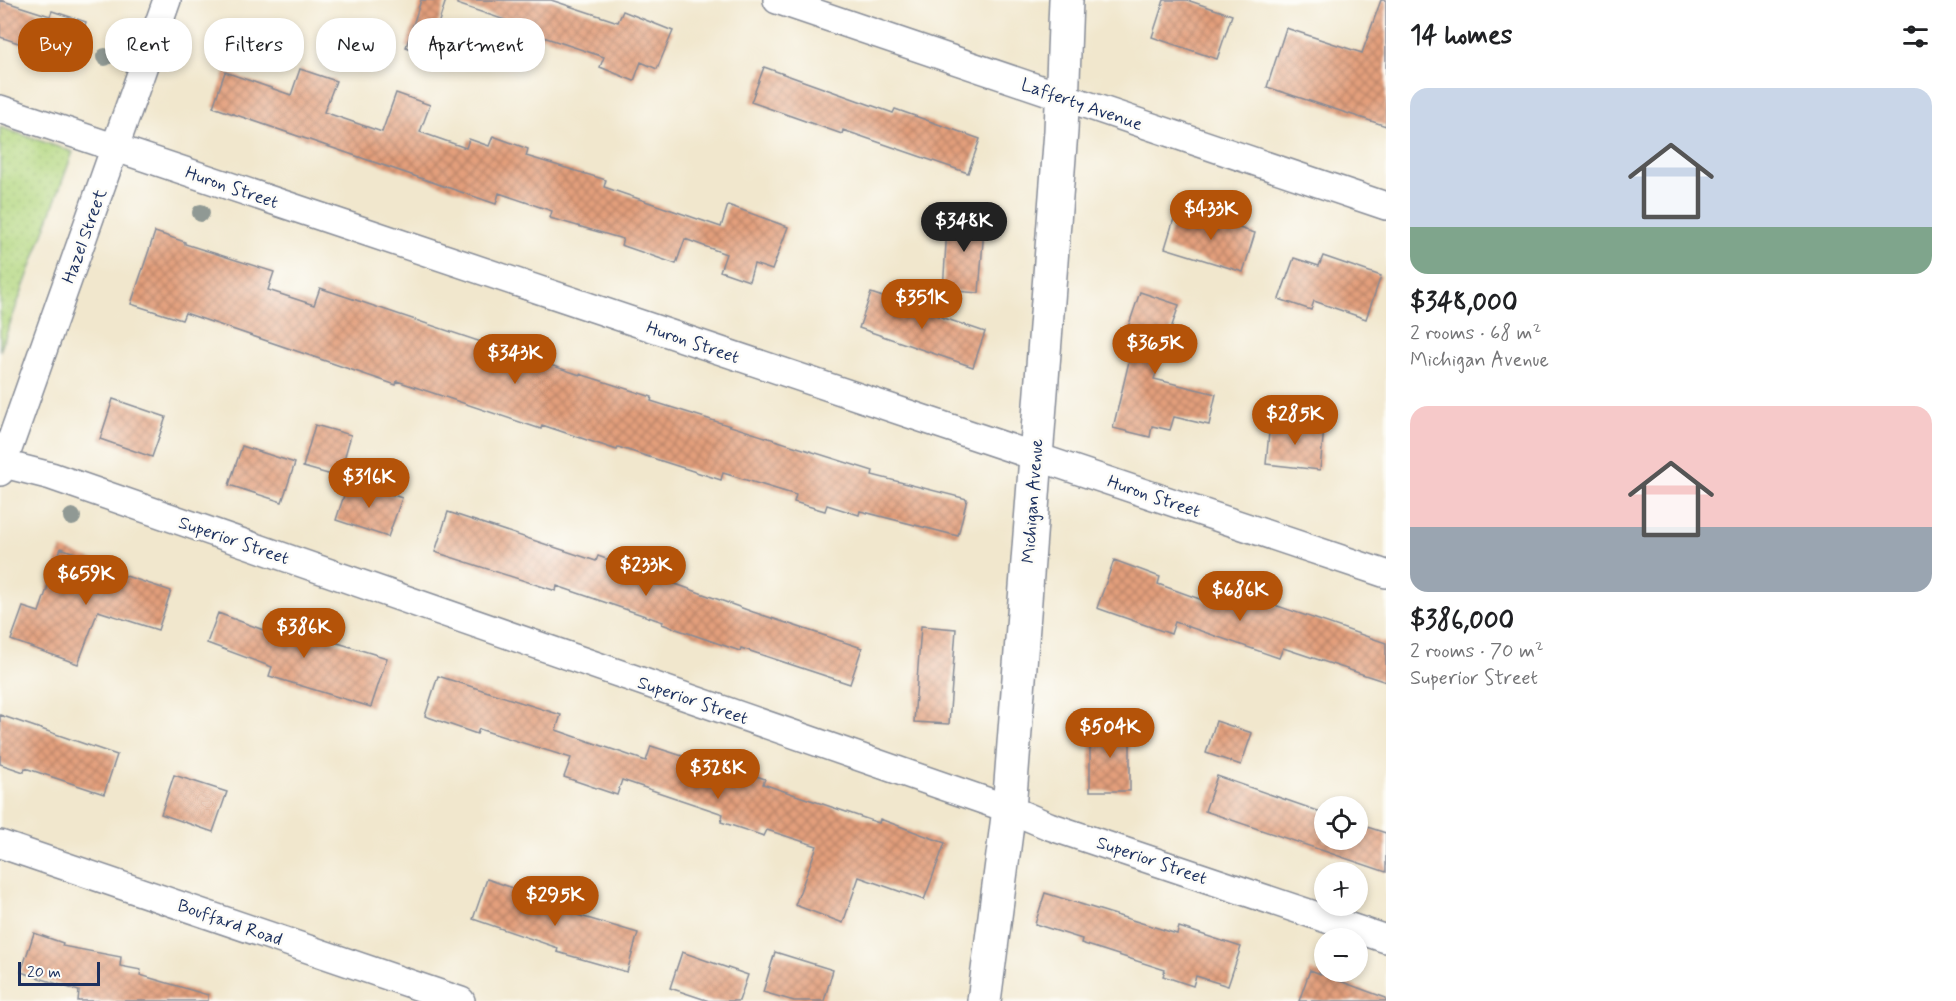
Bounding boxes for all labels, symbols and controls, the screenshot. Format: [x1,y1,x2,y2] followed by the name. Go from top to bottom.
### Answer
[18,18,93,72] chip: Buy
[105,18,192,72] chip: Rent
[204,18,304,72] chip: Filters
[316,18,396,72] chip: New
[408,18,545,72] chip: Apartment
[1410,19,1512,53] text: 14 homes
[1899,20,1932,53] icon: filters
[1018,73,1146,137] street label: Lafferty Avenue
[1617,127,1725,235] icon: home
[182,161,282,215] street label: Huron Street
[57,185,113,287] street label: Hazel Street
[1169,190,1253,241] pin: $433K
[1184,196,1238,223] text: $433K
[922,202,1006,253] pin: $348K
[935,208,993,235] text: $348K
[880,279,964,330] pin: $351K
[895,285,949,312] text: $351K
[1410,286,1518,320] text: $348,000
[643,316,743,370] street label: Huron Street
[1410,320,1541,347] text: 2 rooms · 68 m²
[1113,324,1197,375] pin: $365K
[1126,330,1184,357] text: $365K
[473,334,557,385] pin: $343K
[487,340,543,367] text: $343K
[1410,347,1549,374] text: Michigan Avenue
[1253,395,1337,446] pin: $285K
[1266,401,1324,428] text: $285K
[1017,438,1049,564] street label: Michigan Avenue
[1617,445,1725,553] icon: home
[327,458,411,509] pin: $316K
[343,464,395,491] text: $316K
[1104,470,1204,524] street label: Huron Street
[175,511,292,571] street label: Superior Street
[604,546,688,597] pin: $233K
[620,552,672,579] text: $233K
[44,555,128,606] pin: $659K
[57,561,115,588] text: $659K
[1198,571,1282,622] pin: $686K
[1212,577,1268,604] text: $686K
[1410,604,1514,638] text: $386,000
[262,608,346,659] pin: $386K
[276,614,332,641] text: $386K
[1410,638,1544,665] text: 2 rooms · 70 m²
[1410,665,1538,692] text: Superior Street
[634,671,751,731] street label: Superior Street
[1068,708,1152,759] pin: $504K
[1079,714,1141,741] text: $504K
[676,749,760,800] pin: $328K
[690,755,746,782] text: $328K
[1314,796,1368,982] map controls
[1314,796,1368,850] button: locate
[1093,831,1210,891] street label: Superior Street
[1314,862,1368,916] button: +
[513,876,597,927] pin: $295K
[526,882,584,909] text: $295K
[174,894,285,952] street label: Bouffard Road
[1314,928,1368,982] button: −
[18,959,100,986] scale bar
[27,962,61,983] text: 20 m

